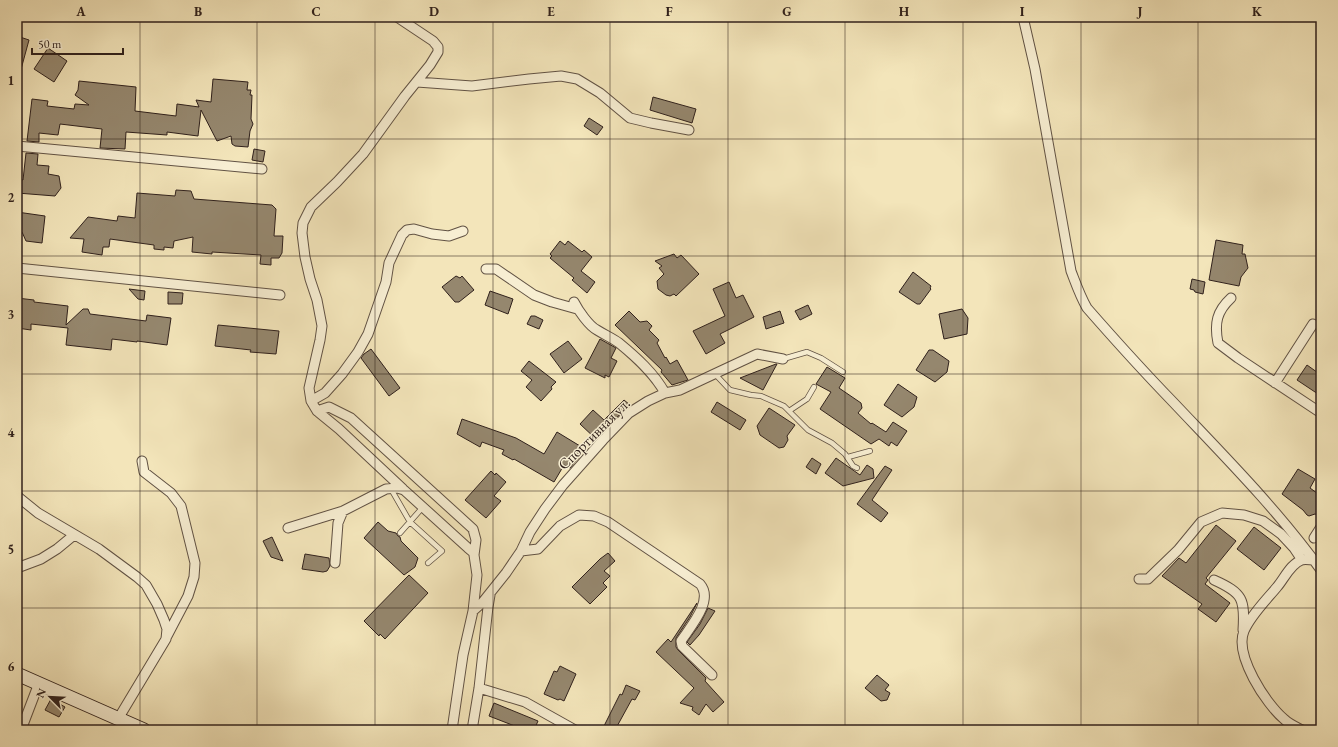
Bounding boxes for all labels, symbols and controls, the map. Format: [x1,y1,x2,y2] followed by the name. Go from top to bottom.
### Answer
[75,3,86,20] text: A
[194,3,202,20] text: B
[311,3,321,20] text: C
[429,3,439,20] text: D
[547,3,555,20] text: E
[665,3,673,20] text: F
[782,3,792,20] text: G
[899,3,910,20] text: H
[1020,3,1025,20] text: I
[1136,3,1143,20] text: J
[1252,3,1263,20] text: K
[32,30,123,56] scale bar
[38,36,62,52] text: 50 m
[8,72,15,89] text: 1
[8,189,15,206] text: 2
[8,306,15,323] text: 3
[554,394,634,474] street label: Спортивная ул.
[8,424,15,441] text: 4
[8,541,14,558] text: 5
[8,658,15,675] text: 6
[30,677,70,717] north arrow
[33,686,49,700] text: N

